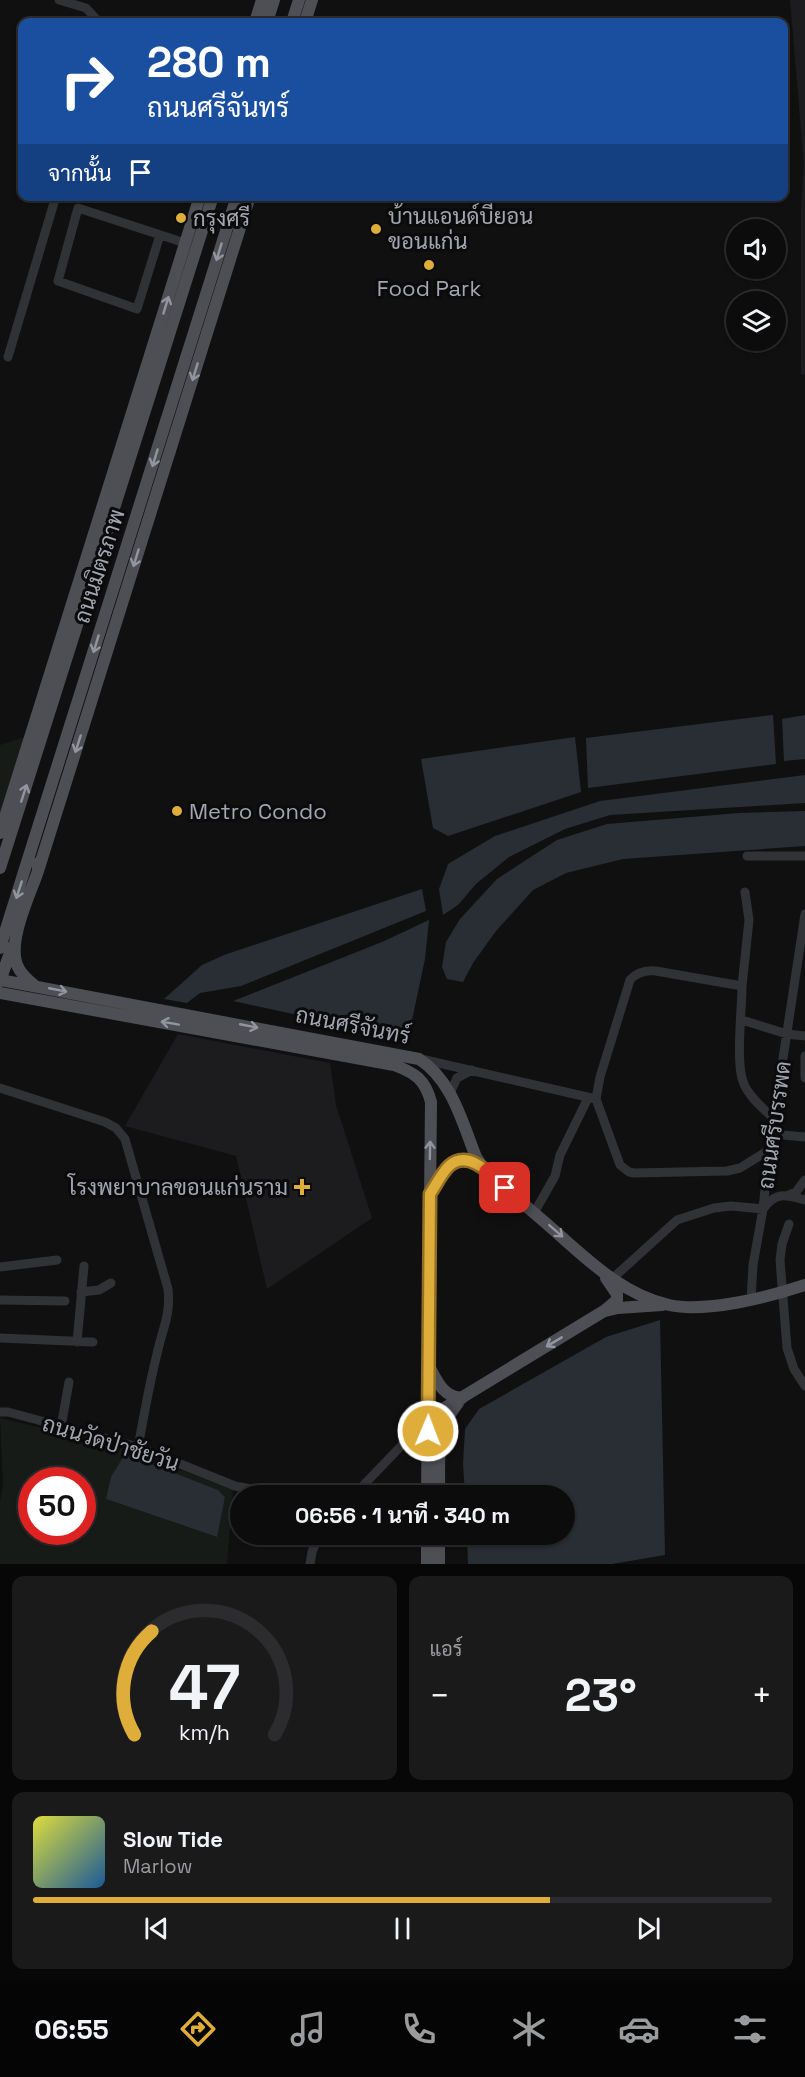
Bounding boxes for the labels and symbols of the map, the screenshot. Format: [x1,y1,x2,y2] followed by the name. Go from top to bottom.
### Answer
[388,202,533,255] place label: บ้านแอนด์บียอน ขอนแก่น
[193,204,250,234] place label: กรุงศรี
[174,211,188,225] marker: กรุงศรี
[369,222,383,236] marker: บ้านแอนด์บียอน ขอนแก่น
[213,242,224,261] one-way arrow
[422,258,436,272] marker: Food Park
[377,274,481,302] place label: Food Park
[161,296,172,315] one-way arrow
[189,362,200,381] one-way arrow
[149,448,160,467] one-way arrow
[67,505,131,627] street label: ถนนมิตรภาพ
[130,548,141,567] one-way arrow
[90,634,101,653] one-way arrow
[72,734,83,753] one-way arrow
[19,784,30,803] one-way arrow
[189,797,327,825] place label: Metro Condo
[170,804,184,818] marker: Metro Condo
[12,880,23,899] one-way arrow
[47,985,67,996] one-way arrow
[293,1000,413,1050] street label: ถนนศรีจันทร์
[161,1017,180,1028] one-way arrow
[239,1021,259,1032] one-way arrow
[751,1059,797,1191] street label: ถนนศรีบรรพด
[425,1140,436,1160] one-way arrow
[479,1162,530,1213] pin
[67,1173,288,1201] place label: โรงพยาบาลขอนแก่นราม
[293,1178,311,1196] marker: โรงพยาบาลขอนแก่นราม
[547,1224,563,1238] one-way arrow
[546,1336,563,1348] one-way arrow
[396,1399,460,1463] position arrow
[39,1409,183,1477] street label: ถนนวัดป่าชัยวัน
[18,1467,96,1545] speed limit sign: 50

